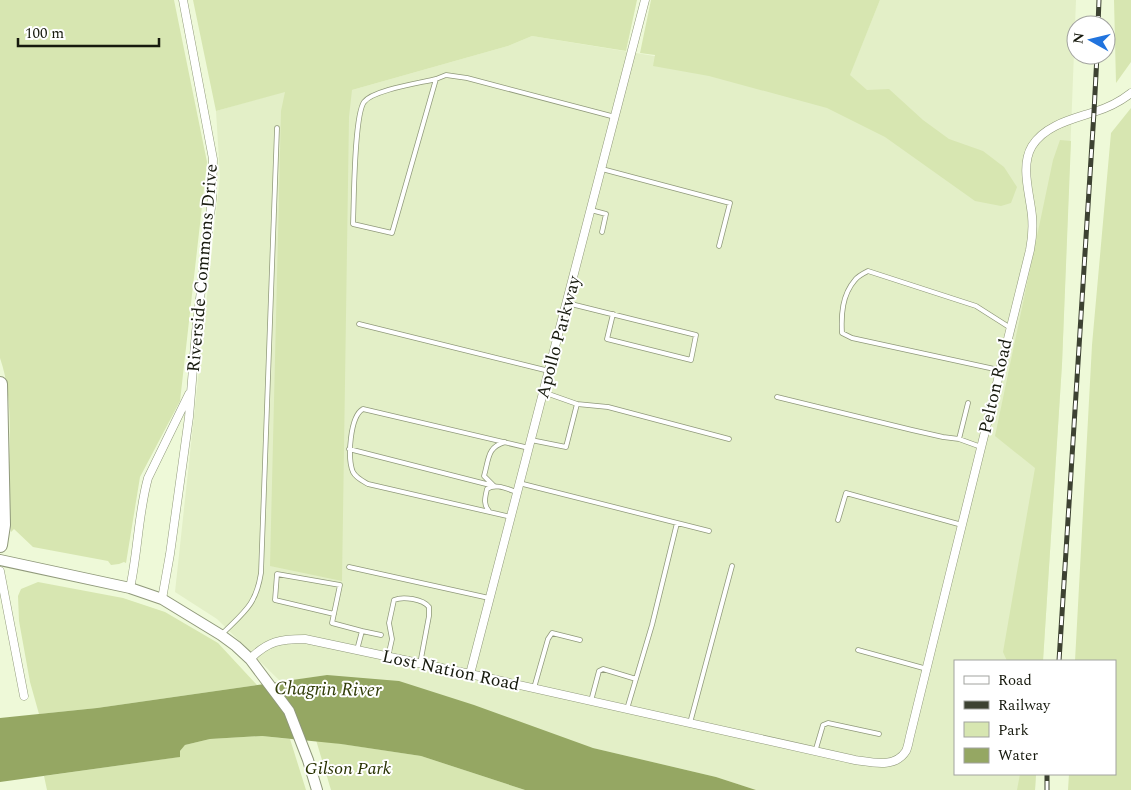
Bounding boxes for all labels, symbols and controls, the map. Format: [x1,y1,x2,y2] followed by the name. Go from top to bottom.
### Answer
[18,15,159,47] scale bar
[1066,15,1116,65] north arrow
[25,22,64,45] text: 100 m
[1067,31,1090,45] text: N
[180,163,225,373] street label: Riverside Commons Drive
[529,271,588,402] street label: Apollo Parkway
[971,336,1020,436] street label: Pelton Road
[380,643,522,698] street label: Lost Nation Road
[954,660,1116,775] legend
[998,669,1032,692] text: Road
[274,674,382,705] water label: Chagrin River
[998,694,1051,717] text: Railway
[998,719,1029,742] text: Park
[998,744,1038,767] text: Water
[305,755,392,782] park label: Gilson Park

